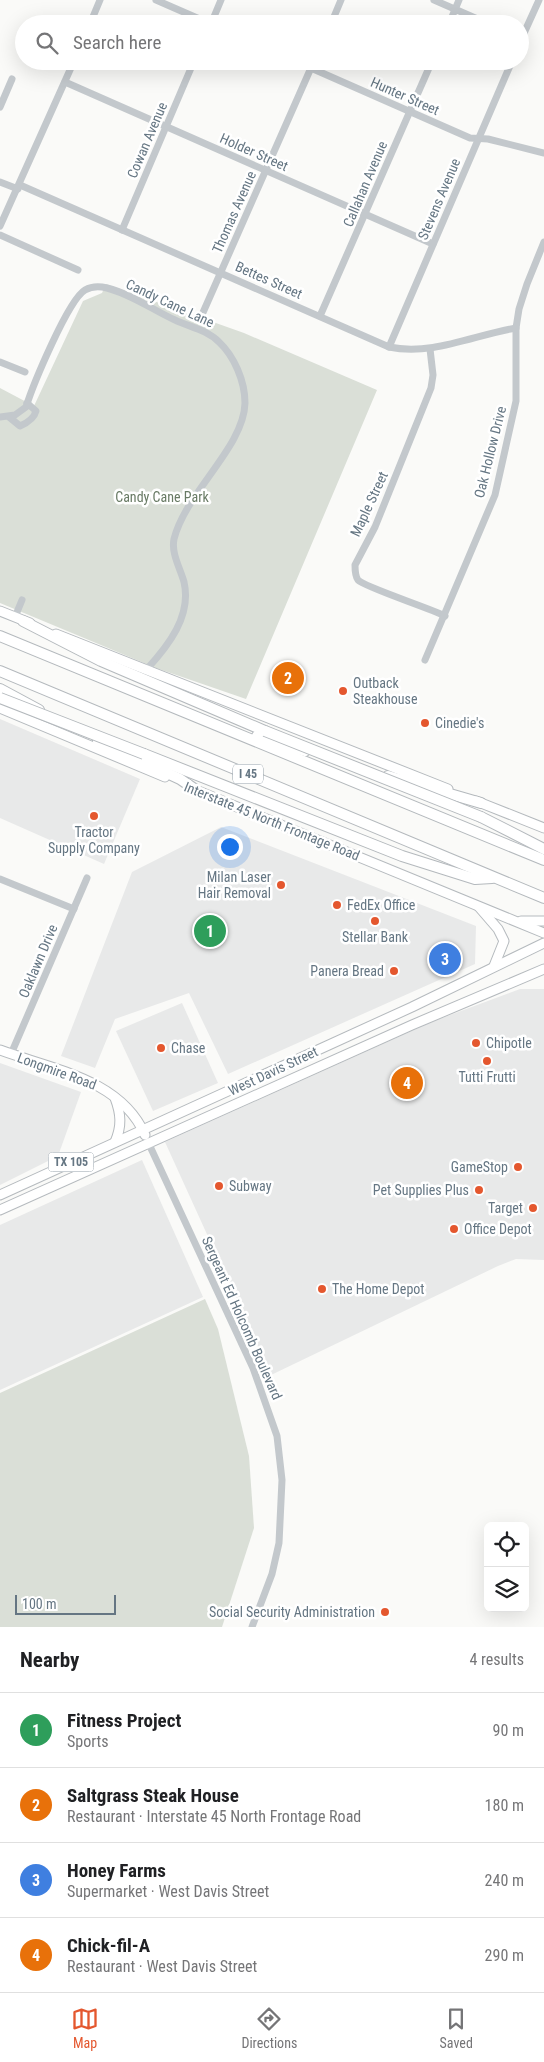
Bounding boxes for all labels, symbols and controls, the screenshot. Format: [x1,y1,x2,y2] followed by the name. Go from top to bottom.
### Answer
[15,15,529,70] search box
[33,29,61,57] icon: search
[73,31,161,54] text: Search here
[368,74,442,118] street label: Hunter Street
[124,99,170,180] street label: Cowan Avenue
[218,130,290,174] street label: Holder Street
[340,138,390,229] street label: Callahan Avenue
[415,155,464,242] street label: Stevens Avenue
[209,168,259,256] street label: Thomas Avenue
[233,258,305,302] street label: Bettes Street
[123,276,217,331] street label: Candy Cane Lane
[471,404,509,500] street label: Oak Hollow Drive
[347,469,391,539] street label: Maple Street
[115,489,209,505] park label: Candy Cane Park
[272,659,304,697] pin: 2
[353,675,418,707] place label: Outback Steakhouse
[337,685,349,697] marker: Outback Steakhouse
[435,715,484,731] place label: Cinedie's
[419,717,431,729] marker: Cinedie's
[233,764,263,784] road number: I 45
[182,778,362,864] street label: Interstate 45 North Frontage Road
[88,810,100,822] marker: Tractor Supply Company
[48,824,140,856] place label: Tractor Supply Company
[217,834,243,860] your location
[198,869,271,901] place label: Milan Laser Hair Removal
[275,879,287,891] marker: Milan Laser Hair Removal
[347,897,416,913] place label: FedEx Office
[331,899,343,911] marker: FedEx Office
[194,912,226,950] pin: 1
[369,915,381,927] marker: Stellar Bank
[15,921,61,1000] street label: Oaklawn Drive
[342,929,409,945] place label: Stellar Bank
[429,940,461,978] pin: 3
[310,963,384,979] place label: Panera Bread
[388,965,400,977] marker: Panera Bread
[486,1035,532,1051] place label: Chipotle
[470,1037,482,1049] marker: Chipotle
[171,1040,206,1056] place label: Chase
[155,1042,167,1054] marker: Chase
[226,1043,320,1099] street label: West Davis Street
[15,1049,99,1093] street label: Longmire Road
[481,1055,493,1067] marker: Tutti Frutti
[391,1064,423,1102] pin: 4
[458,1069,516,1085] place label: Tutti Frutti
[48,1152,94,1172] road number: TX 105
[451,1159,508,1175] place label: GameStop
[512,1161,524,1173] marker: GameStop
[229,1178,272,1194] place label: Subway
[213,1180,225,1192] marker: Subway
[373,1182,469,1198] place label: Pet Supplies Plus
[473,1184,485,1196] marker: Pet Supplies Plus
[488,1200,523,1216] place label: Target
[527,1202,539,1214] marker: Target
[464,1221,532,1237] place label: Office Depot
[448,1223,460,1235] marker: Office Depot
[199,1234,285,1402] street label: Sergeant Ed Holcomb Boulevard
[332,1281,424,1297] place label: The Home Depot
[316,1283,328,1295] marker: The Home Depot
[484,1522,529,1612] map controls
[484,1522,529,1567] button: locate
[484,1567,529,1612] button: layers
[15,1592,116,1615] scale bar
[22,1596,57,1612] text: 100 m
[209,1604,375,1620] place label: Social Security Administration
[379,1606,391,1618] marker: Social Security Administration
[20,1648,79,1672] text: Nearby
[469,1650,524,1669] text: 4 results
[67,1709,181,1732] text: Fitness Project
[32,1721,40,1740] text: 1
[492,1721,524,1740] text: 90 m
[67,1732,109,1751] text: Sports
[67,1784,239,1807] text: Saltgrass Steak House
[32,1796,40,1815] text: 2
[485,1796,524,1815] text: 180 m
[67,1807,361,1826] text: Restaurant · Interstate 45 North Frontage Road
[67,1859,166,1882] text: Honey Farms
[32,1871,40,1890] text: 3
[485,1871,524,1890] text: 240 m
[67,1882,269,1901] text: Supermarket · West Davis Street
[67,1934,150,1957] text: Chick-fil-A
[32,1946,40,1965] text: 4
[485,1946,524,1965] text: 290 m
[67,1957,257,1976] text: Restaurant · West Davis Street
[71,2005,99,2051] tab: Map
[241,2005,297,2051] tab: Directions
[440,2005,473,2051] tab: Saved

